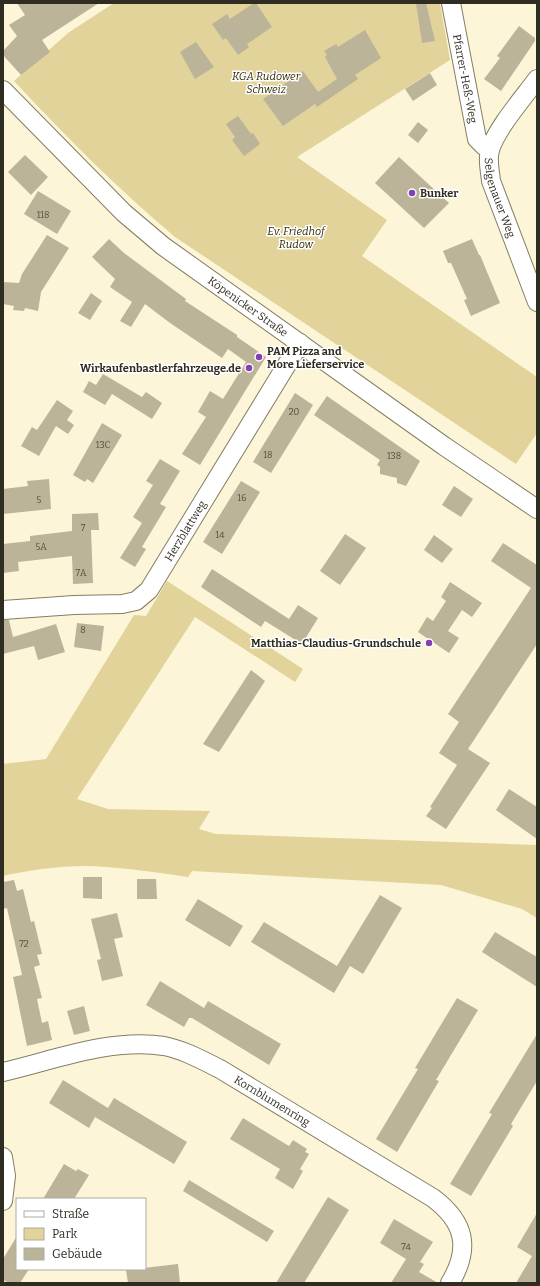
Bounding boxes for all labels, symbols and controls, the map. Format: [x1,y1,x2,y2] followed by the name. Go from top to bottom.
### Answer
[450,33,480,124] street label: Pfarrer-Heß-Weg
[232,70,301,96] park label: KGA Rudower Schweiz
[482,158,518,239] street label: Selgenauer Weg
[420,187,459,200] place label: Bunker
[407,188,417,198] marker: Bunker
[37,210,49,220] house number: 118
[267,225,326,251] park label: Ev. Friedhof Rudow
[205,274,290,340] street label: Köpenicker Straße
[267,345,364,371] place label: PAM Pizza and More Lieferservice
[254,352,264,362] marker: PAM Pizza and More Lieferservice
[80,362,241,375] place label: Wirkaufenbastlerfahrzeuge.de
[244,363,254,373] marker: Wirkaufenbastlerfahrzeuge.de
[289,407,300,417] house number: 20
[96,440,110,450] house number: 13C
[263,450,273,460] house number: 18
[387,451,401,461] house number: 138
[238,493,246,503] house number: 16
[37,495,42,505] house number: 5
[162,498,209,564] street label: Herzblattweg
[81,523,86,533] house number: 7
[216,530,225,540] house number: 14
[35,542,47,552] house number: 5A
[76,568,87,578] house number: 7A
[80,625,86,635] house number: 8
[251,637,421,650] place label: Matthias-Claudius-Grundschule
[424,638,434,648] marker: Matthias-Claudius-Grundschule
[19,939,29,949] house number: 72
[232,1073,312,1129] street label: Kornblumenring
[16,1198,146,1270] legend
[52,1207,89,1221] text: Straße
[52,1227,78,1241] text: Park
[401,1242,412,1252] house number: 74
[52,1247,102,1261] text: Gebäude

